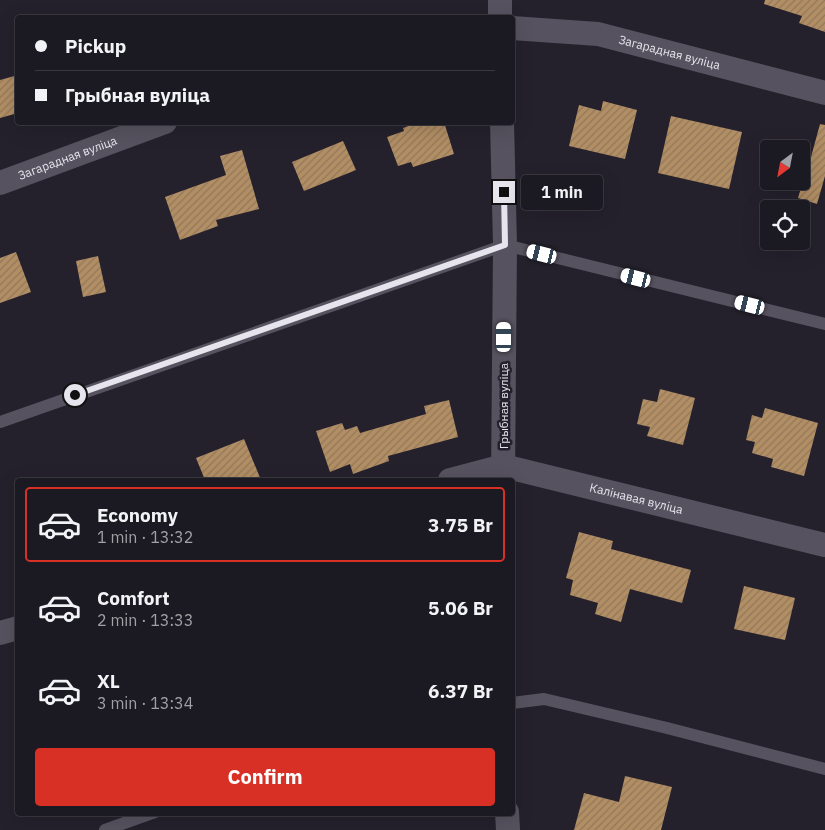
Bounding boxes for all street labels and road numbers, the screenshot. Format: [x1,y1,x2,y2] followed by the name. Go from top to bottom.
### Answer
[617,32,723,73] street label: Загарадная вуліца
[16,132,119,183] street label: Загарадная вуліца
[496,362,511,449] street label: Грыбная вуліца
[588,479,685,517] street label: Калінавая вуліца

